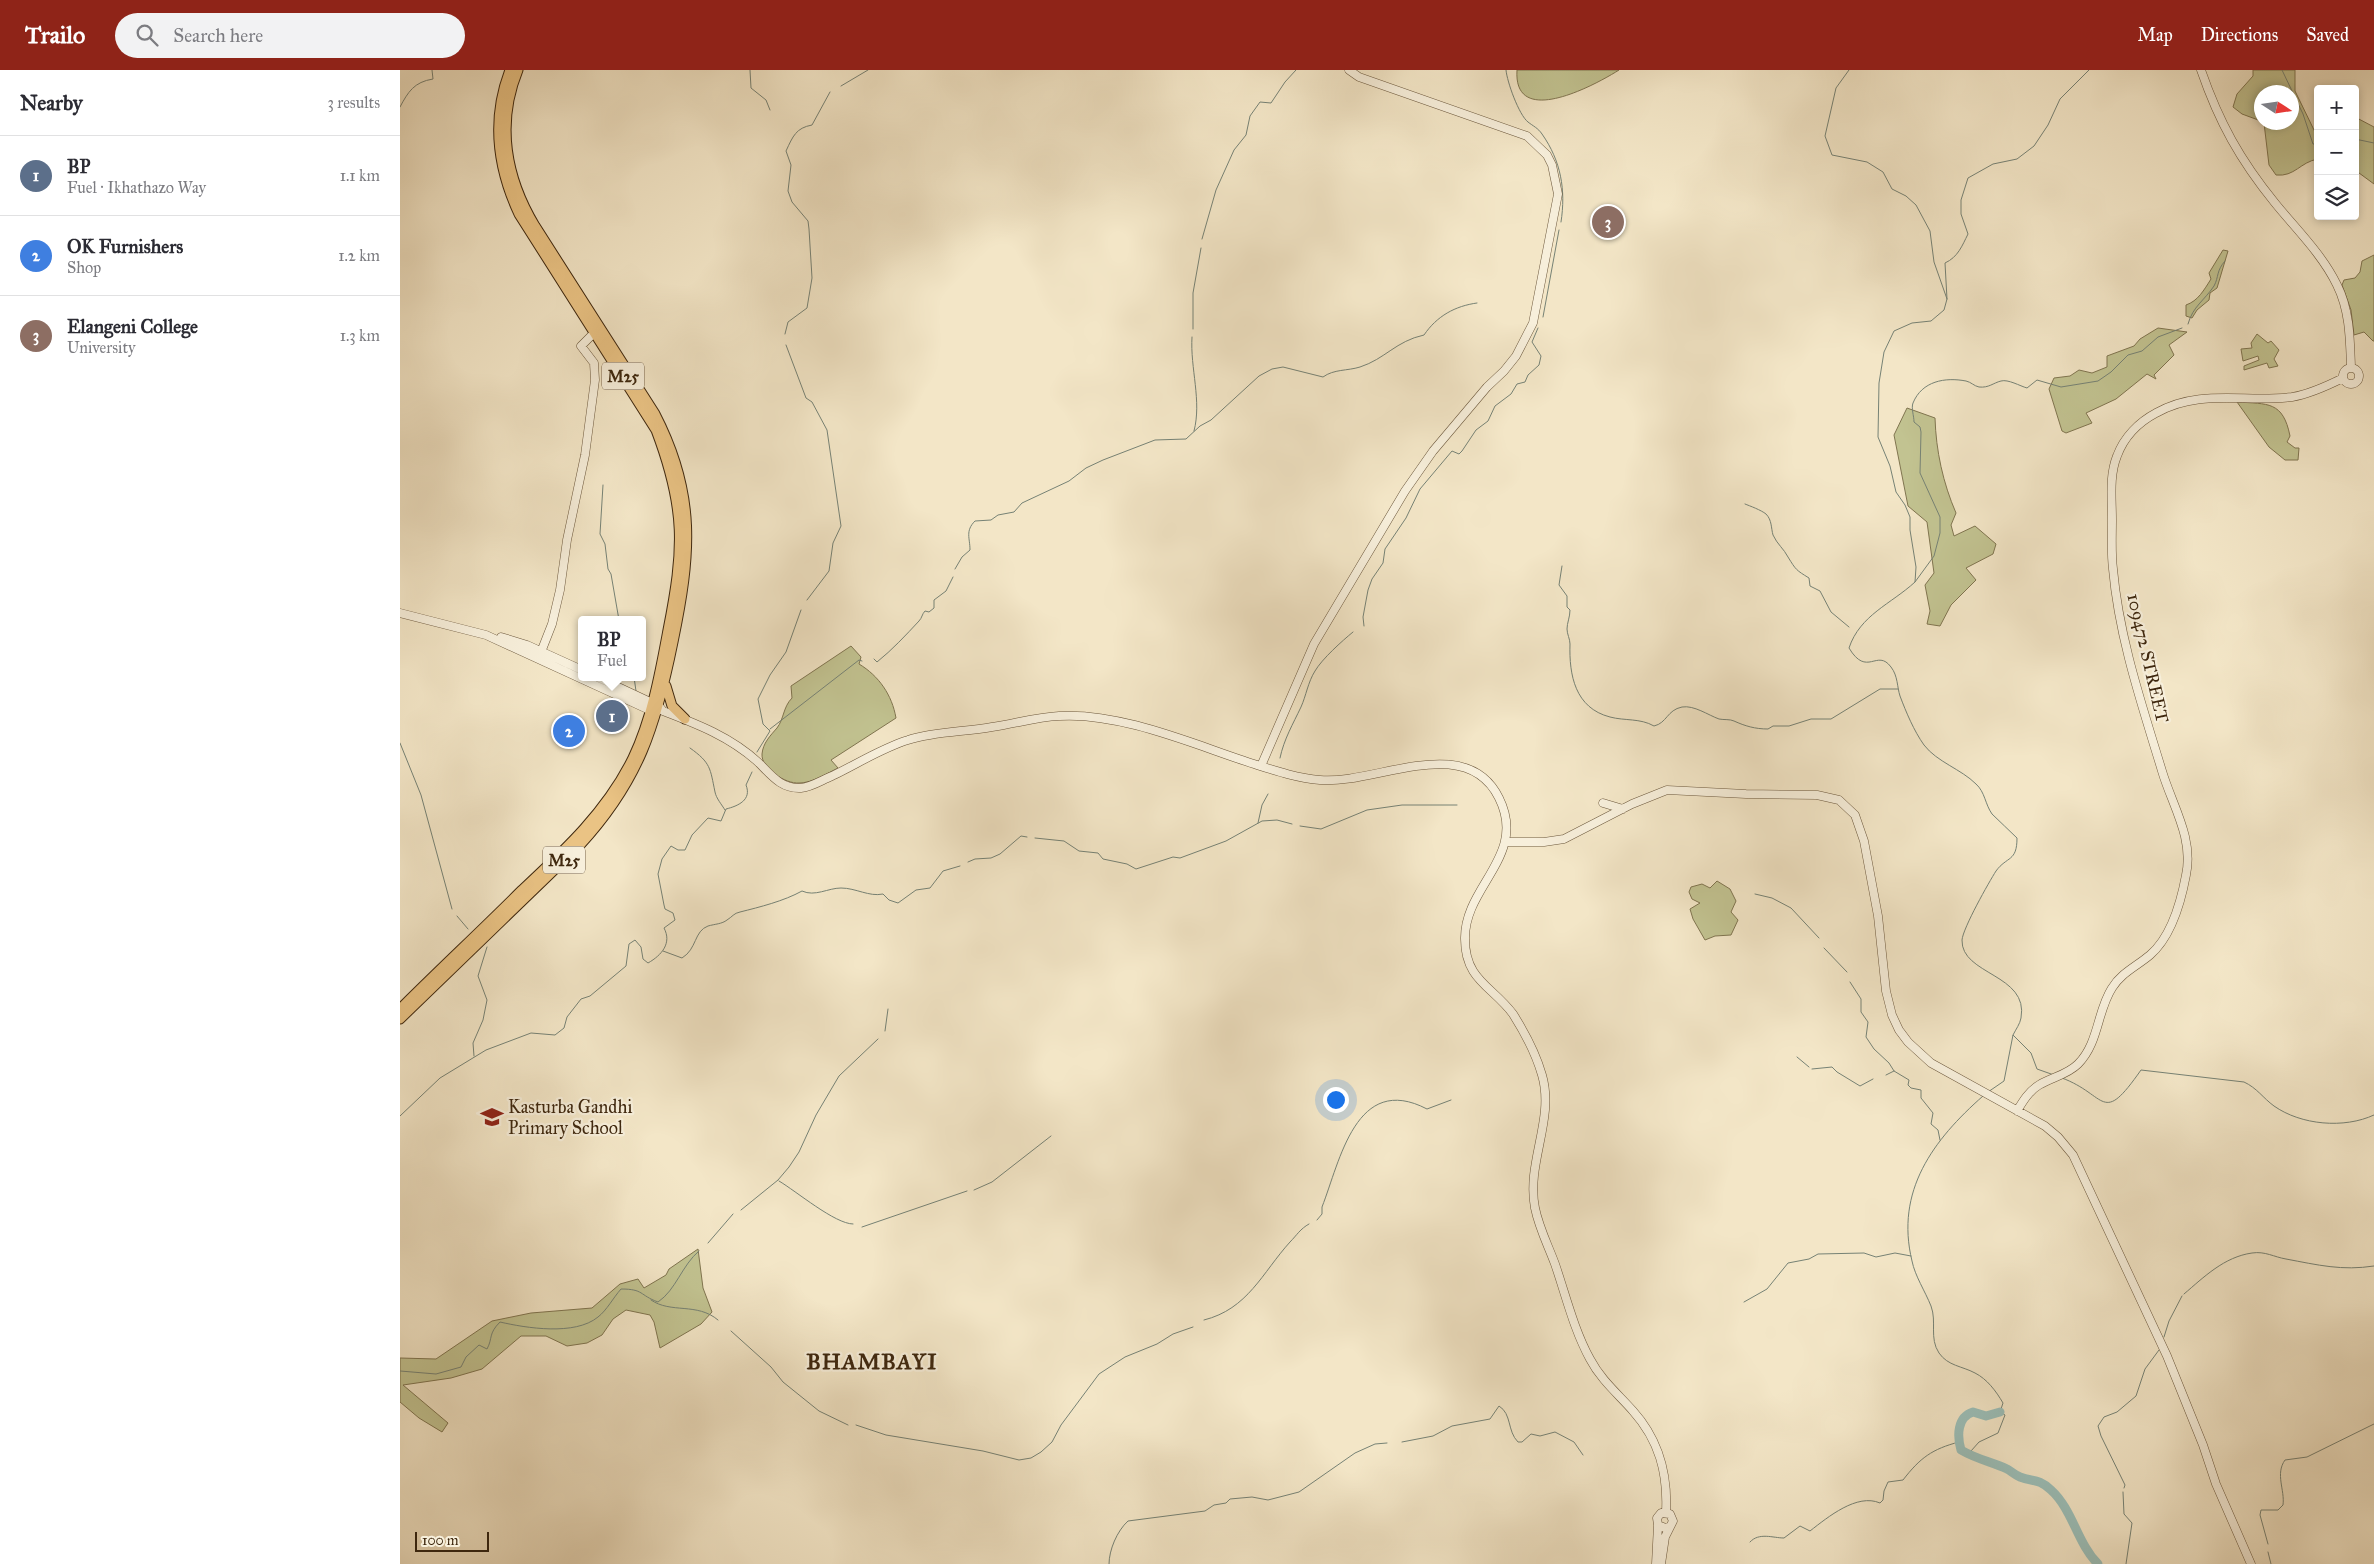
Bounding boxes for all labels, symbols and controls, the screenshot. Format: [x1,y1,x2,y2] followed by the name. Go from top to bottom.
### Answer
[115,13,465,58] search box
[25,20,85,50] text: Trailo
[133,21,161,49] icon: search
[173,24,263,47] text: Search here
[2137,24,2173,46] text: Map
[2201,24,2278,46] text: Directions
[2306,24,2349,46] text: Saved
[2254,85,2299,130] north arrow
[2314,85,2359,220] map controls
[2314,85,2359,130] button: +
[20,90,83,116] text: Nearby
[327,93,380,112] text: 3 results
[2314,130,2359,175] button: −
[67,155,90,178] text: BP
[33,166,39,185] text: 1
[340,166,380,185] text: 1.1 km
[2314,175,2359,220] button: layers
[67,178,206,197] text: Fuel · Ikhathazo Way
[1592,203,1624,241] pin: 3
[67,235,183,258] text: OK Furnishers
[32,246,40,265] text: 2
[338,246,380,265] text: 1.2 km
[67,258,101,277] text: Shop
[67,315,198,338] text: Elangeni College
[33,326,39,345] text: 3
[340,326,380,345] text: 1.3 km
[67,338,136,357] text: University
[602,362,644,390] road number: M25
[2122,591,2174,725] street label: 109472 STREET
[578,616,646,681] popup
[597,628,620,651] text: BP
[597,651,627,670] text: Fuel
[596,697,628,735] pin: 1
[553,712,585,750] pin: 2
[543,846,585,874] road number: M25
[1323,1087,1349,1113] your location
[508,1096,632,1139] place label: Kasturba Gandhi Primary School
[479,1104,505,1130] school or university icon: Kasturba Gandhi Primary School
[806,1348,938,1375] district label: BHAMBAYI
[415,1529,489,1552] scale bar
[422,1532,459,1549] text: 100 m

